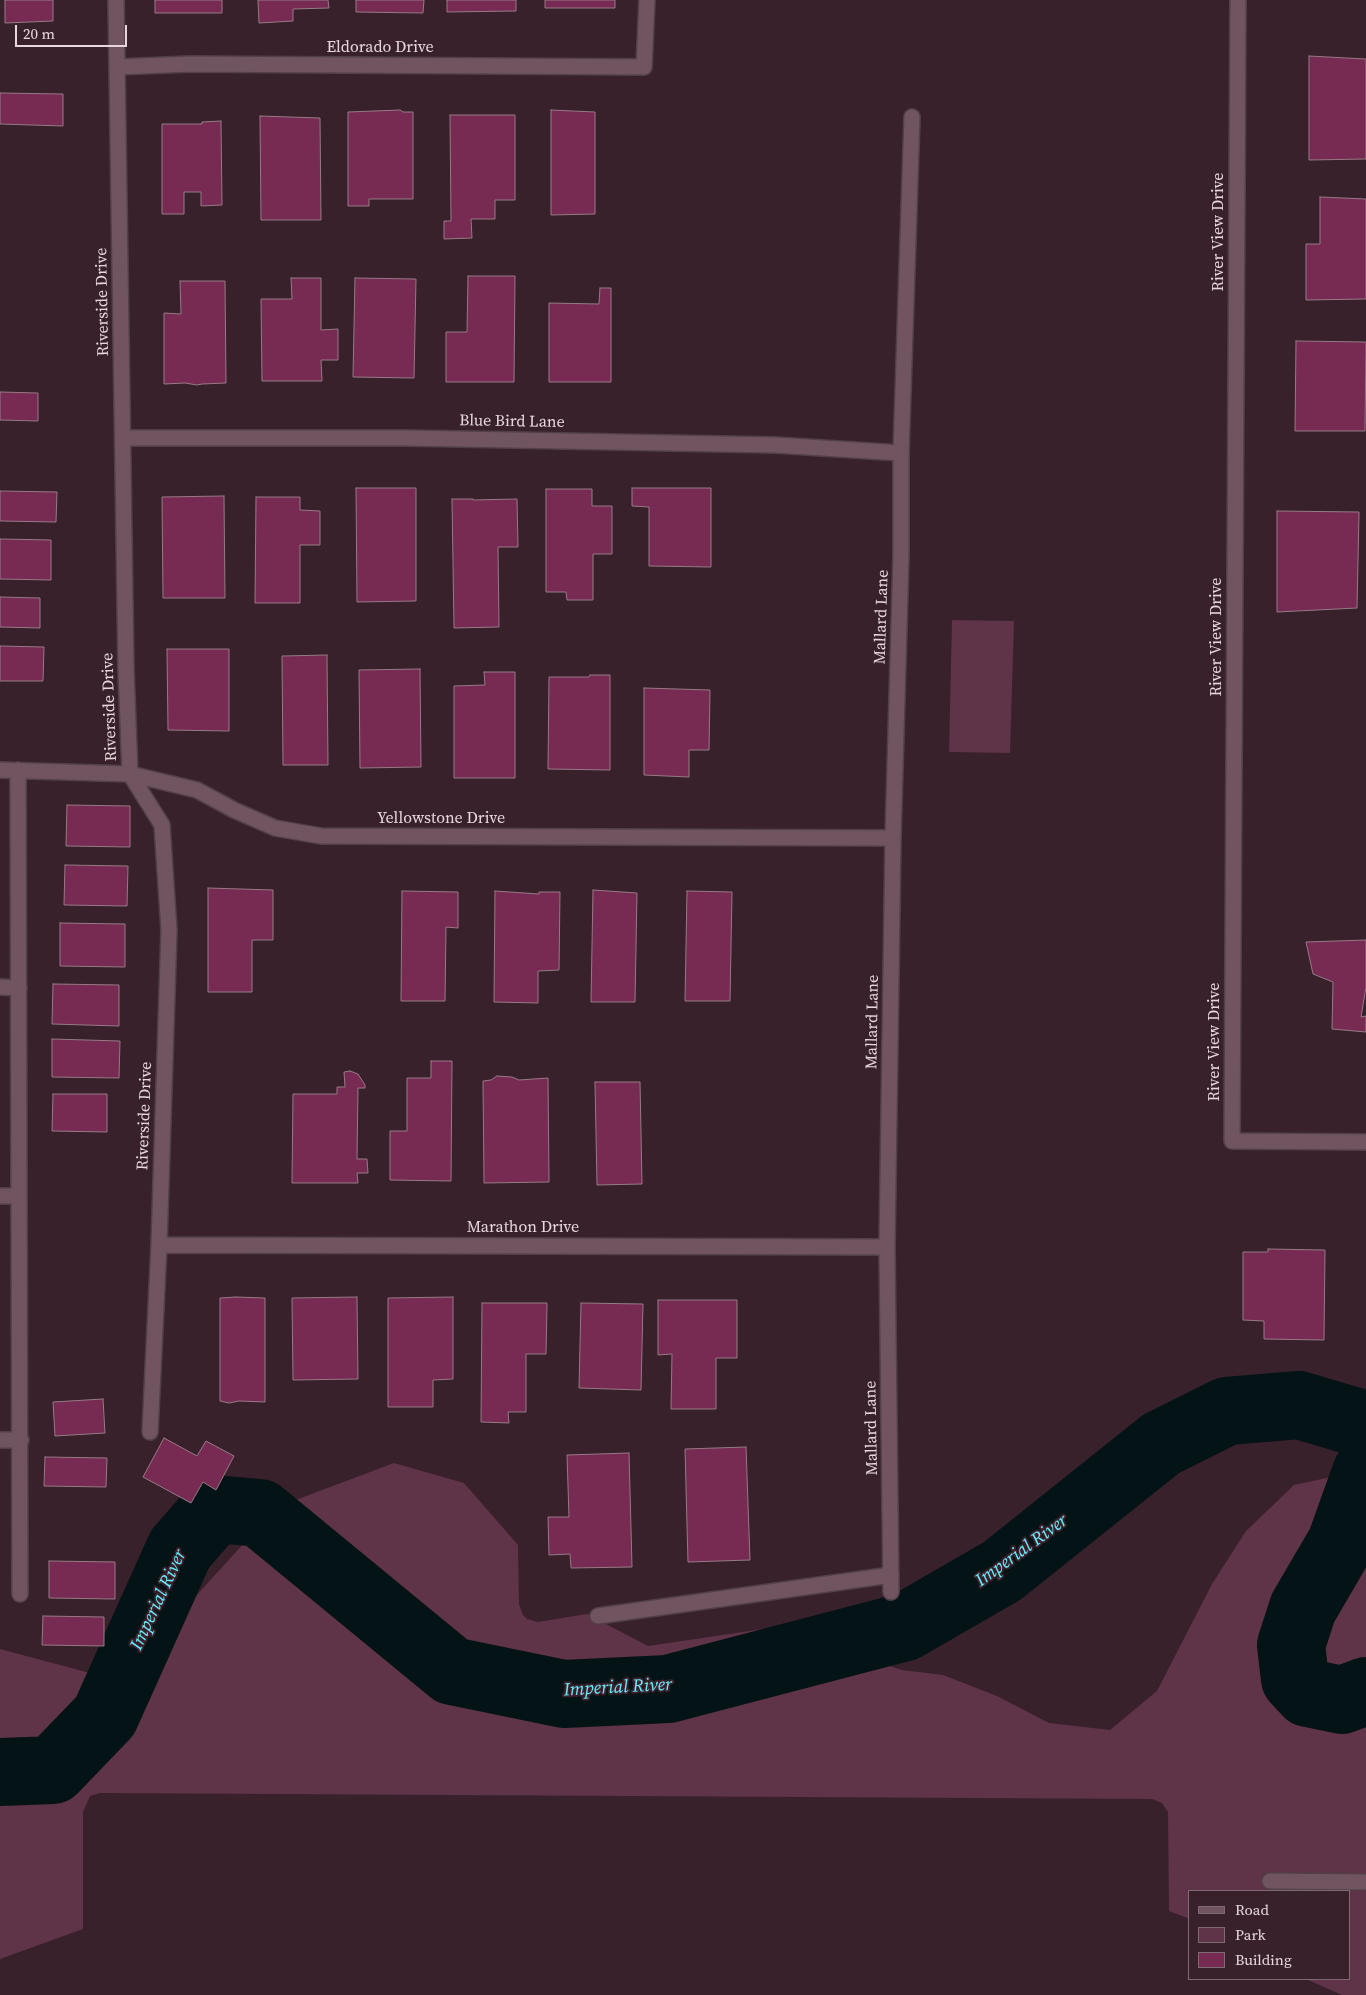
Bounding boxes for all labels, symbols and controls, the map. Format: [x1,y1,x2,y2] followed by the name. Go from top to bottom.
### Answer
[18,15,130,47] scale bar
[23,23,55,44] text: 20 m
[326,38,434,58] street label: Eldorado Drive
[1209,173,1229,291] street label: River View Drive
[92,247,114,357] street label: Riverside Drive
[459,411,565,433] street label: Blue Bird Lane
[871,569,893,665] street label: Mallard Lane
[1207,578,1227,696] street label: River View Drive
[99,652,121,762] street label: Riverside Drive
[377,809,505,829] street label: Yellowstone Drive
[863,975,883,1069] street label: Mallard Lane
[1205,983,1225,1101] street label: River View Drive
[134,1061,156,1171] street label: Riverside Drive
[467,1218,579,1238] street label: Marathon Drive
[862,1381,882,1475] street label: Mallard Lane
[972,1510,1072,1592] water label: Imperial River
[126,1546,192,1654] water label: Imperial River
[563,1674,673,1702] water label: Imperial River
[1188,1890,1351,1980] legend
[1235,1899,1269,1920] text: Road
[1235,1924,1266,1945] text: Park
[1235,1949,1292,1970] text: Building

